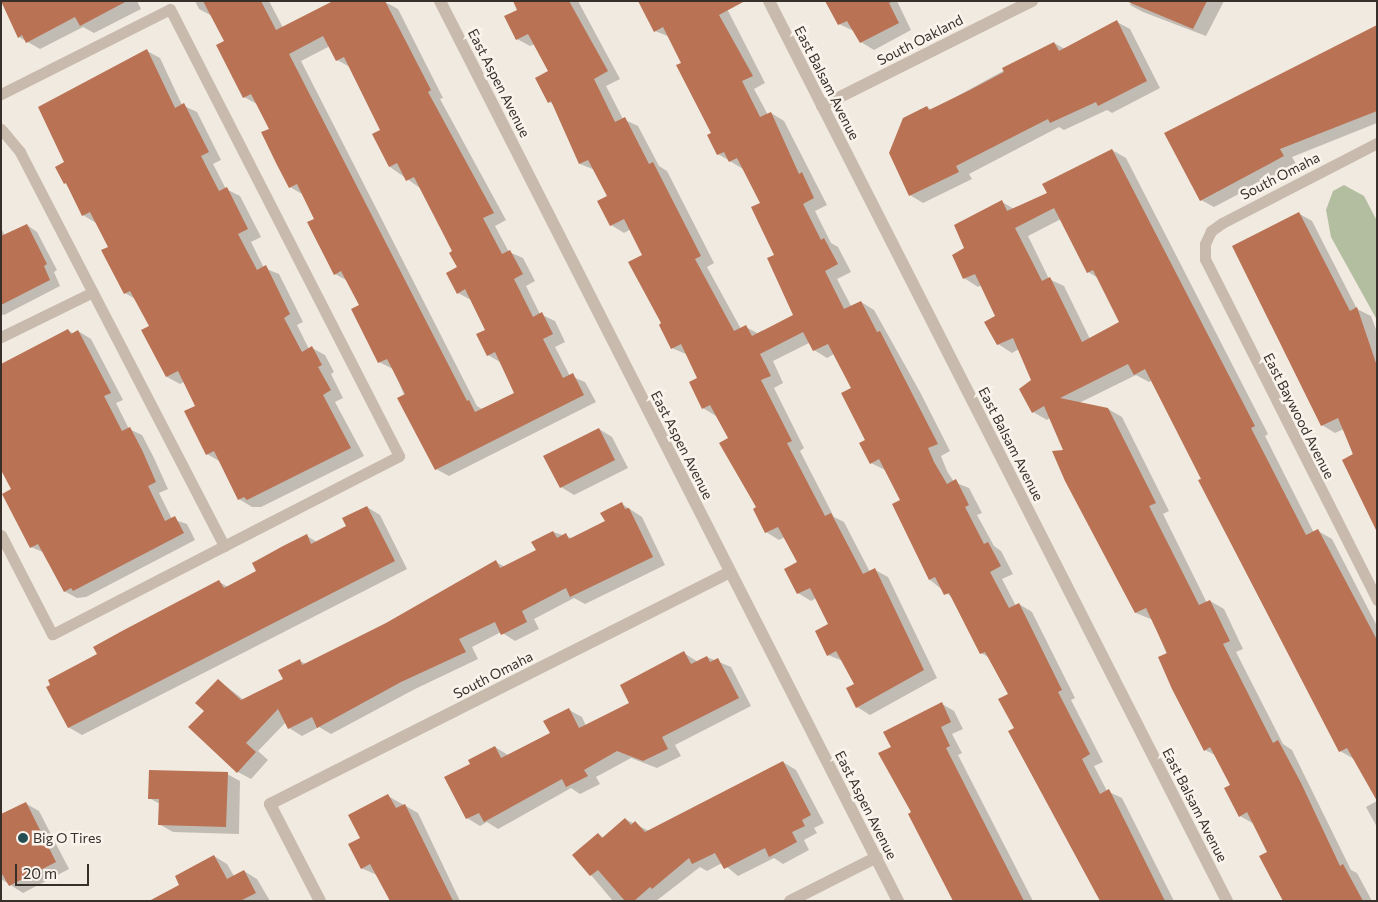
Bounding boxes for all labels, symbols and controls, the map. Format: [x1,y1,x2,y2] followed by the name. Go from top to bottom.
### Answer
[874,11,966,69] street label: South Oakland
[791,23,863,143] street label: East Balsam Avenue
[464,26,534,140] street label: East Aspen Avenue
[1237,149,1323,203] street label: South Omaha
[1260,350,1338,482] street label: East Baywood Avenue
[975,384,1047,504] street label: East Balsam Avenue
[647,388,717,502] street label: East Aspen Avenue
[450,648,536,702] street label: South Omaha
[1159,745,1231,865] street label: East Balsam Avenue
[831,748,901,862] street label: East Aspen Avenue
[33,830,102,846] place label: Big O Tires
[17,832,29,844] marker: Big O Tires
[18,854,91,886] scale bar
[23,864,57,882] text: 20 m

